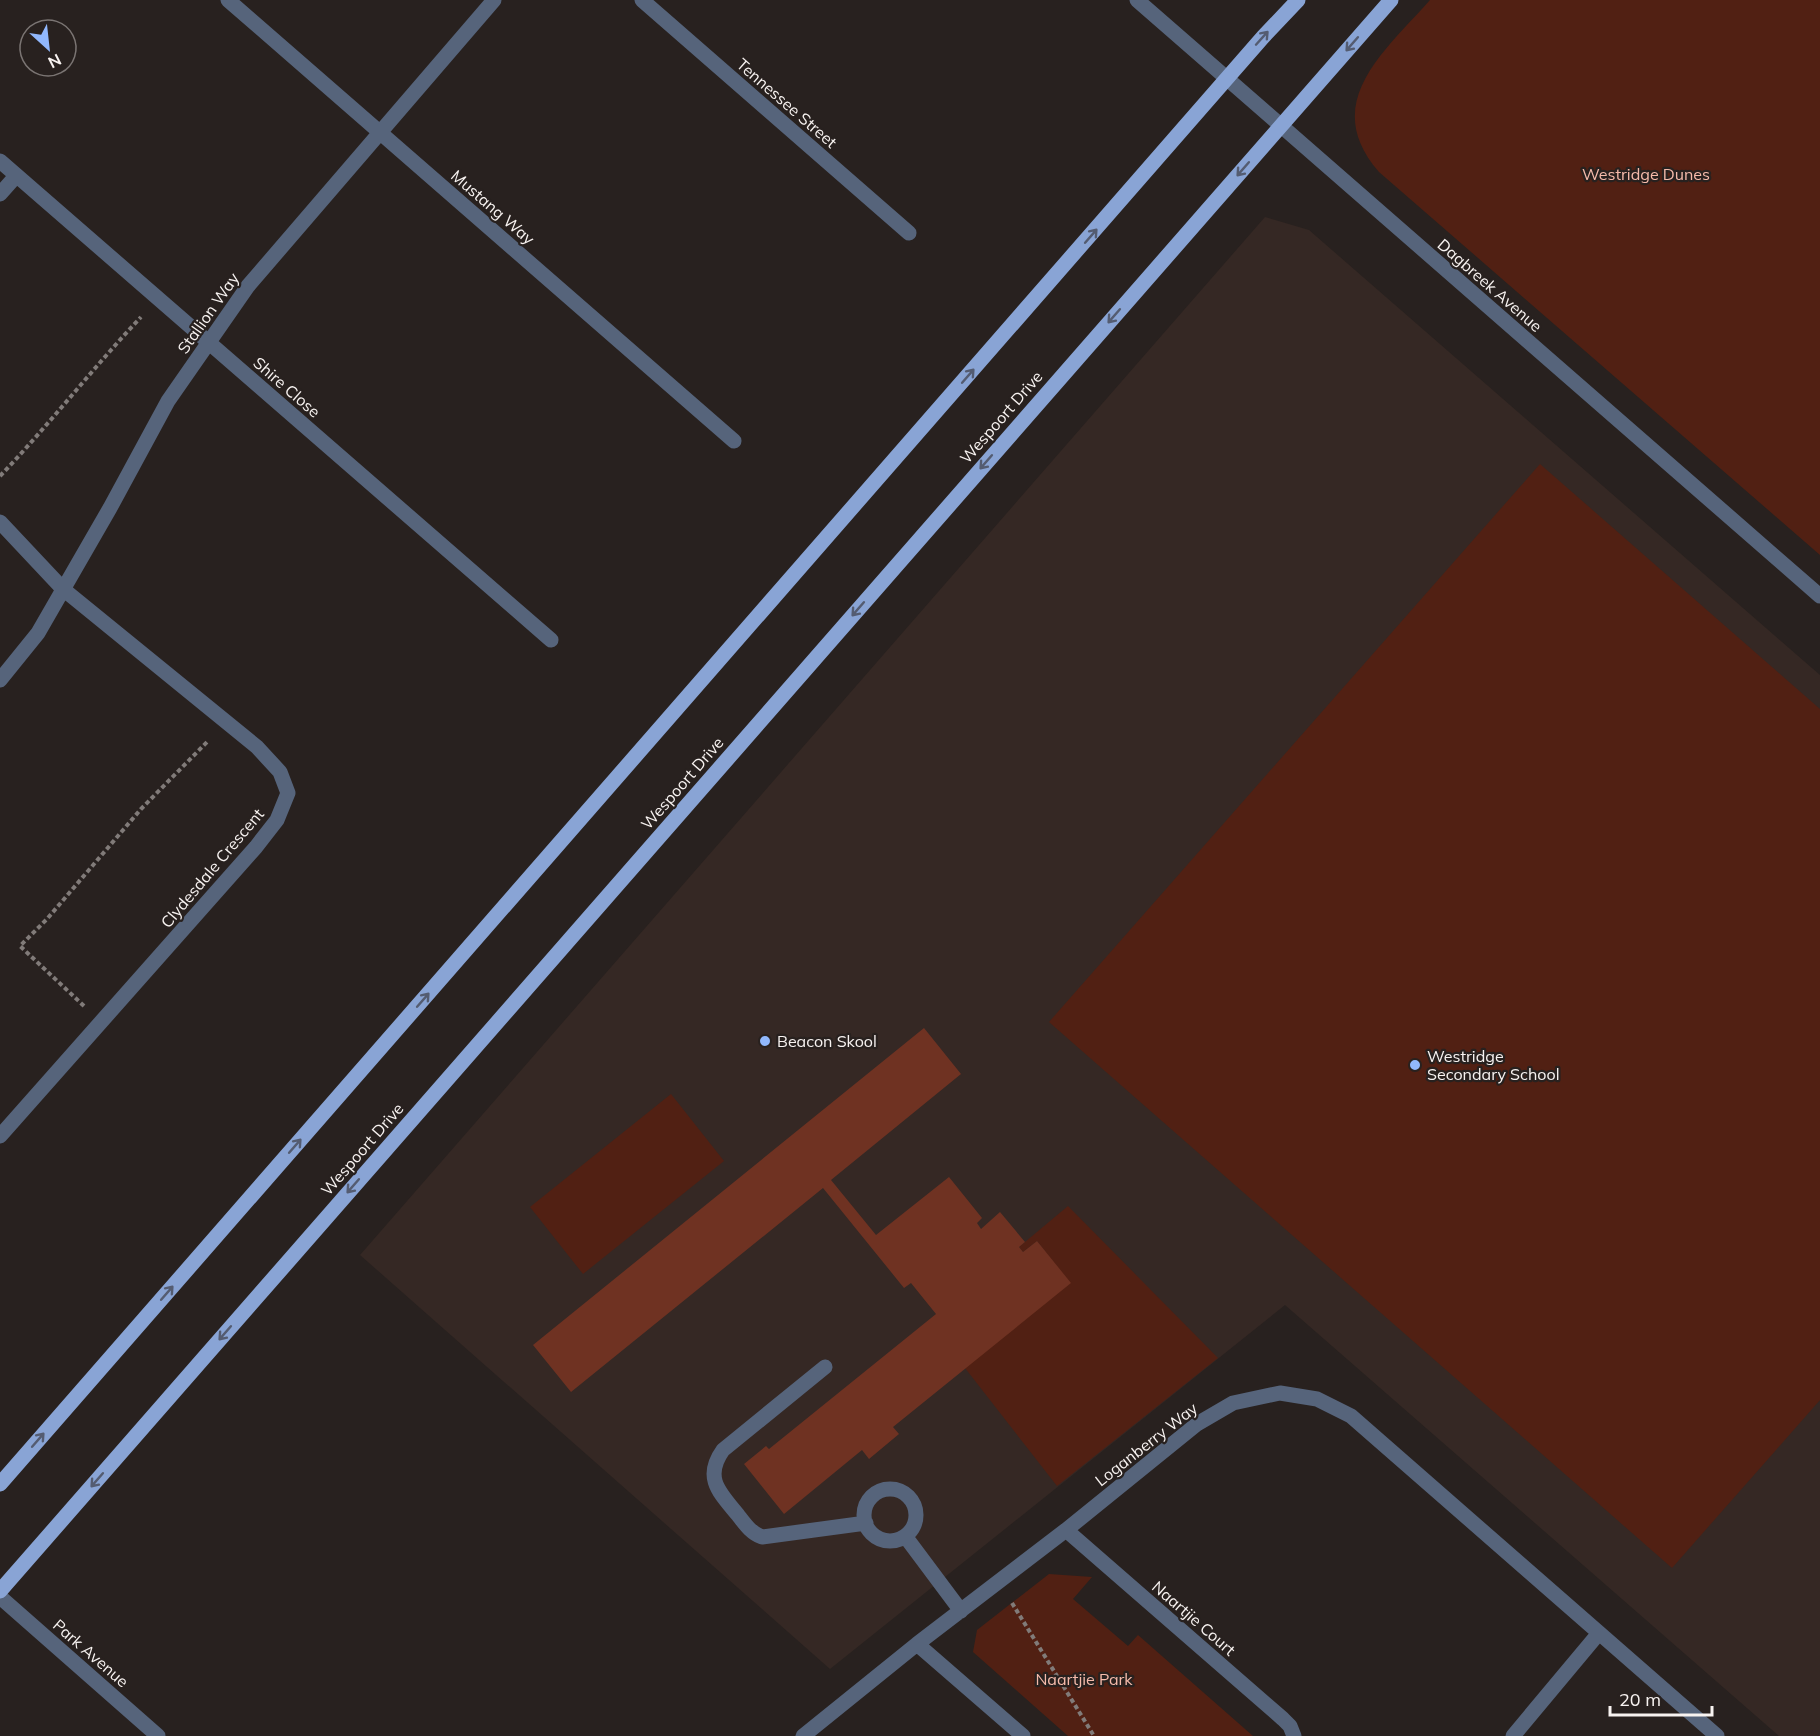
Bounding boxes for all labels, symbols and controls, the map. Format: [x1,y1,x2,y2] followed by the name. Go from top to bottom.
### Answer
[18,18,78,78] north arrow
[1255,31,1269,46] one-way arrow
[1345,36,1359,51] one-way arrow
[45,50,65,73] text: N
[733,54,842,152] street label: Tennessee Street
[1236,161,1250,176] one-way arrow
[1582,164,1710,184] park label: Westridge Dunes
[447,165,539,249] street label: Mustang Way
[1084,229,1098,244] one-way arrow
[1434,234,1546,336] street label: Dagbreek Avenue
[173,268,243,357] street label: Stallion Way
[1107,308,1121,323] one-way arrow
[249,352,325,422] street label: Shire Close
[955,367,1047,467] street label: Wespoort Drive
[961,369,975,384] one-way arrow
[979,454,993,469] one-way arrow
[851,601,865,616] one-way arrow
[636,733,728,833] street label: Wespoort Drive
[156,804,268,932] street label: Clydesdale Crescent
[416,992,430,1007] one-way arrow
[777,1031,877,1051] place label: Beacon Skool
[758,1034,772,1048] marker: Beacon Skool
[1427,1046,1559,1084] place label: Westridge Secondary School
[1408,1058,1422,1072] marker: Westridge Secondary School
[316,1099,408,1199] street label: Wespoort Drive
[288,1139,302,1154] one-way arrow
[346,1178,360,1193] one-way arrow
[160,1286,174,1301] one-way arrow
[218,1325,232,1340] one-way arrow
[1091,1398,1202,1490] street label: Loganberry Way
[32,1432,45,1448] one-way arrow
[90,1472,103,1488] one-way arrow
[1148,1576,1240,1660] street label: Naartjie Court
[49,1615,133,1691] street label: Park Avenue
[1035,1669,1133,1689] park label: Naartjie Park
[1610,1679,1712,1717] scale bar
[1619,1688,1661,1711] text: 20 m

